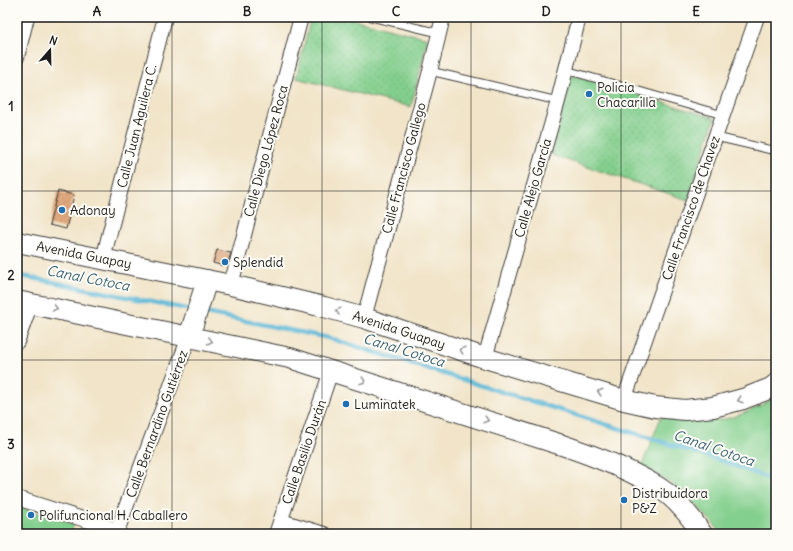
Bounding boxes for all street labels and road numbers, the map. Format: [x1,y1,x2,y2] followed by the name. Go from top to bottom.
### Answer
[113,62,161,190] street label: Calle Juan Aguilera C.
[240,83,292,219] street label: Calle Diego López Roca
[378,100,430,236] street label: Calle Francisco Gallego
[658,133,724,283] street label: Calle Francisco de Chavez
[511,136,555,240] street label: Calle Alejo García
[35,237,133,273] street label: Avenida Guapay
[350,307,448,353] street label: Avenida Guapay
[122,348,192,500] street label: Calle Bernardino Gutiérrez
[278,397,330,507] street label: Calle Basilio Durán

